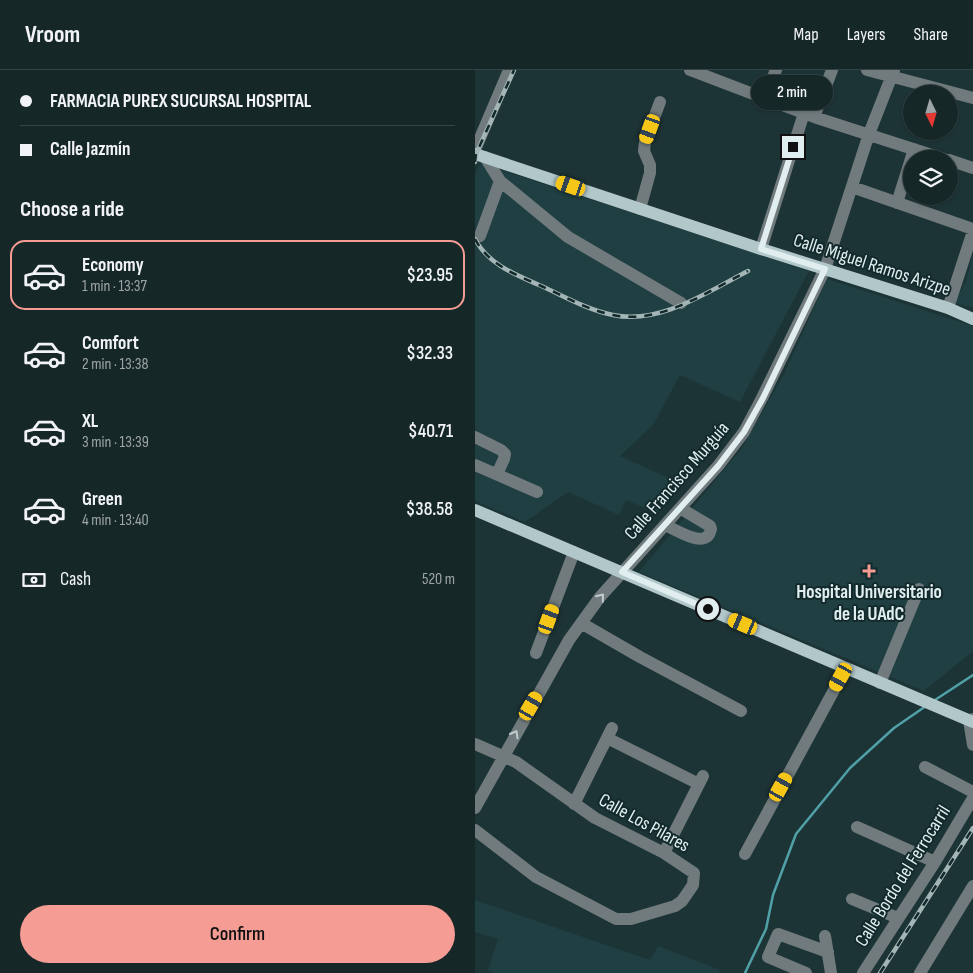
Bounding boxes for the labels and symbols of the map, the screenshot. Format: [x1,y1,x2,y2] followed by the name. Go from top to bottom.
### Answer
[752,75,834,110] callout: 2 min
[903,85,957,140] north arrow
[637,112,662,146] car
[782,136,804,158] route end
[554,174,587,198] car
[790,229,954,301] street label: Calle Miguel Ramos Arizpe
[620,417,734,545] street label: Calle Francisco Murguía
[862,564,876,578] marker: Hospital Universitario de la UAdC
[796,581,942,626] place label: Hospital Universitario de la UAdC
[596,593,605,602] one-way arrow
[697,598,719,620] route start
[536,602,561,636] car
[726,611,759,637] car
[827,660,854,694] car
[517,689,544,723] car
[509,731,519,740] one-way arrow
[767,770,794,804] car
[594,789,694,858] street label: Calle Los Pilares
[850,801,956,951] street label: Calle Bordo del Ferrocarril

